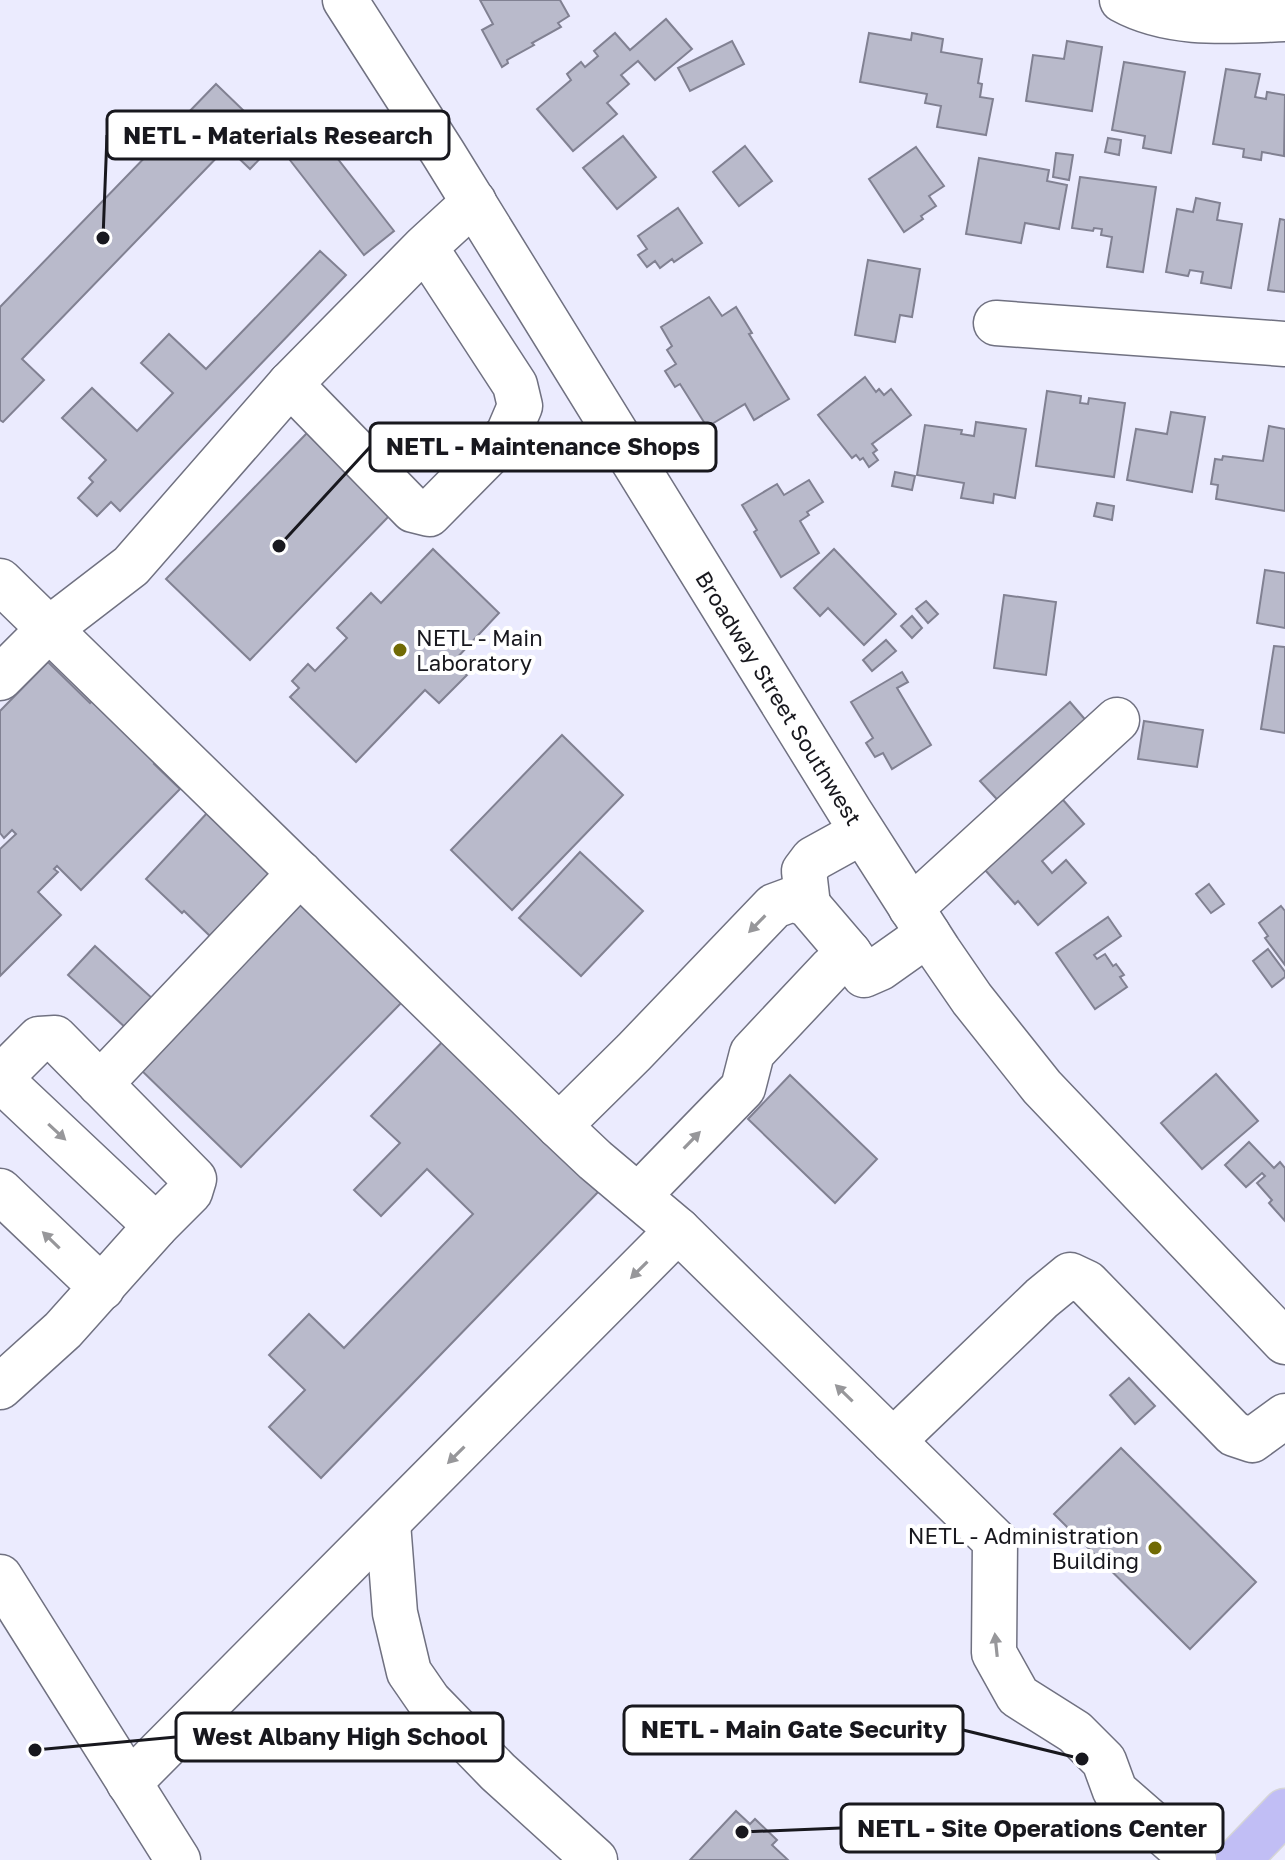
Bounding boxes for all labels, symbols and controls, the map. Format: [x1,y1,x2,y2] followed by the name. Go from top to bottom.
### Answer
[107,111,449,159] callout: NETL - Materials Research
[123,120,433,149] text: NETL - Materials Research
[370,423,716,471] callout: NETL - Maintenance Shops
[386,431,700,460] text: NETL - Maintenance Shops
[691,566,868,830] street label: Broadway Street Southwest
[416,624,543,676] place label: NETL - Main Laboratory
[391,641,409,659] marker: NETL - Main Laboratory
[749,914,767,933] one-way arrow
[47,1123,66,1141] one-way arrow
[683,1131,701,1150] one-way arrow
[42,1231,61,1249] one-way arrow
[630,1261,649,1279] one-way arrow
[835,1384,854,1402] one-way arrow
[447,1445,466,1464] one-way arrow
[908,1522,1139,1574] place label: NETL - Administration Building
[1146,1539,1164,1557] marker: NETL - Administration Building
[990,1632,1003,1657] one-way arrow
[624,1706,963,1754] callout: NETL - Main Gate Security
[176,1713,503,1761] callout: West Albany High School
[641,1714,948,1743] text: NETL - Main Gate Security
[192,1721,488,1750] text: West Albany High School
[841,1804,1223,1852] callout: NETL - Site Operations Center
[857,1813,1207,1842] text: NETL - Site Operations Center

